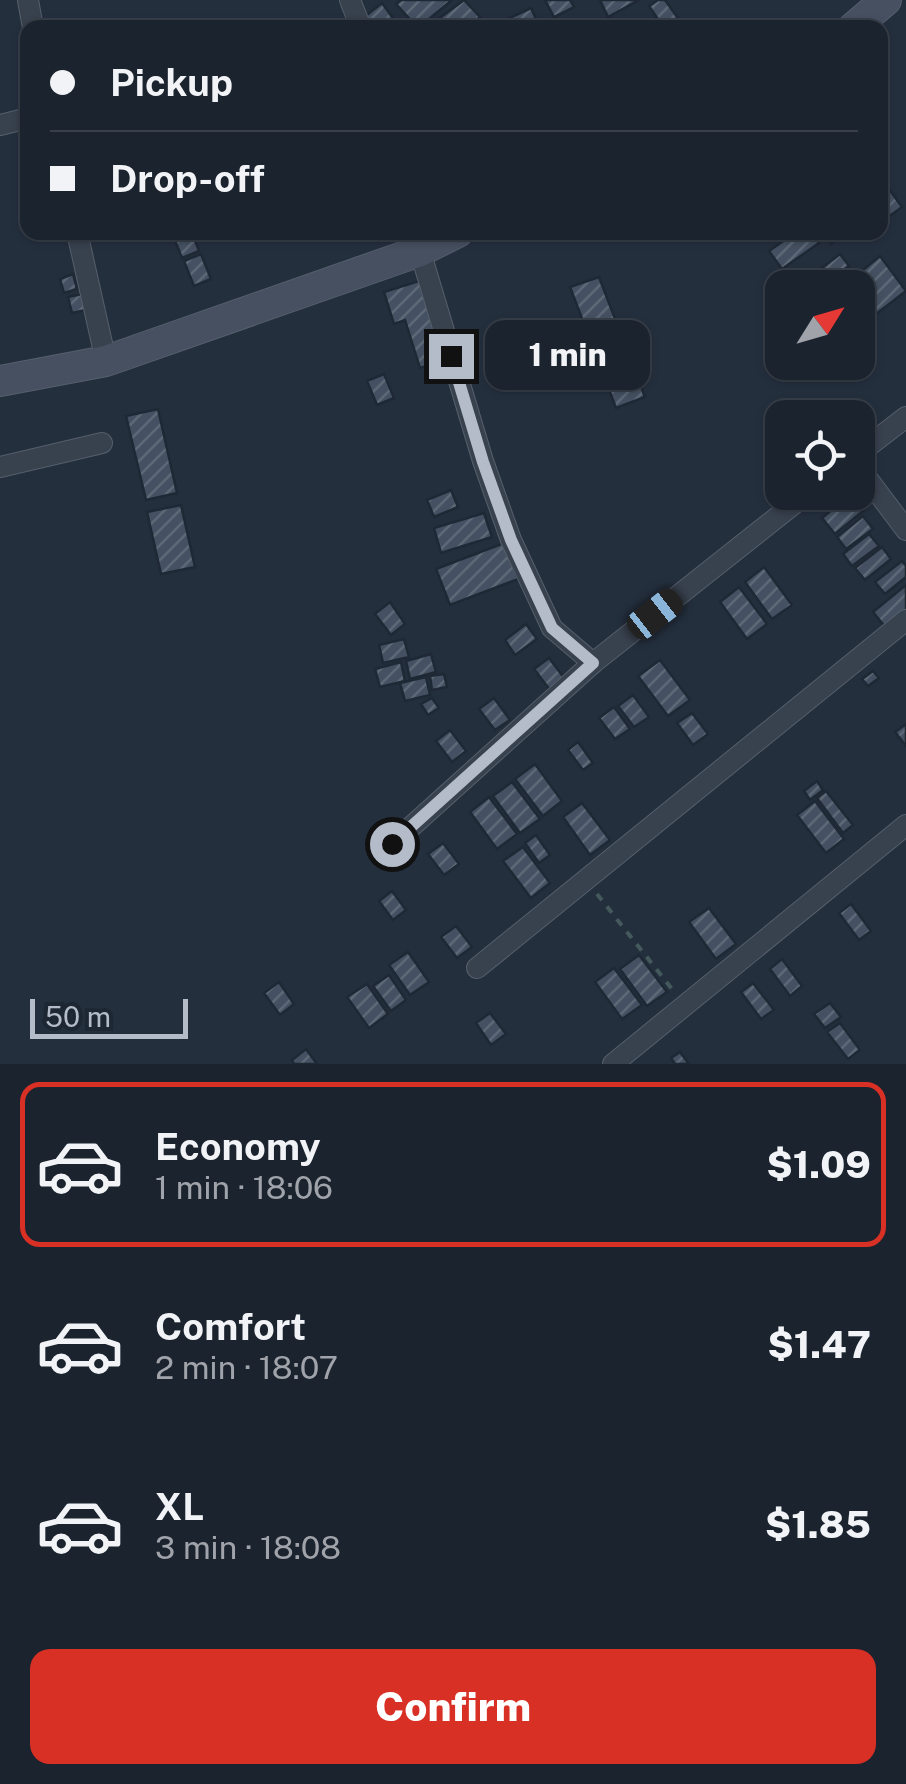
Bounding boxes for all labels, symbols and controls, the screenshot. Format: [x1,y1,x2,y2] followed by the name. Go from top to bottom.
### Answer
[110,60,233,105] text: Pickup
[110,156,265,201] text: Drop-off
[765,270,875,380] north arrow
[765,270,875,510] map controls
[486,321,651,391] callout: 1 min
[429,334,474,379] route end
[528,336,607,373] text: 1 min
[765,400,875,510] button: locate
[622,584,688,644] car
[370,822,415,867] route start
[30,994,188,1038] scale bar
[45,1000,111,1033] text: 50 m
[35,1120,125,1210] icon: car
[155,1124,321,1169] text: Economy
[766,1142,871,1187] text: $1.09
[155,1169,333,1206] text: 1 min · 18:06
[35,1300,125,1390] icon: car
[155,1304,306,1349] text: Comfort
[767,1322,871,1367] text: $1.47
[155,1349,338,1386] text: 2 min · 18:07
[35,1480,125,1570] icon: car
[155,1484,204,1529] text: XL
[765,1502,871,1547] text: $1.85
[155,1529,341,1566] text: 3 min · 18:08
[30,1649,876,1764] button: Confirm

